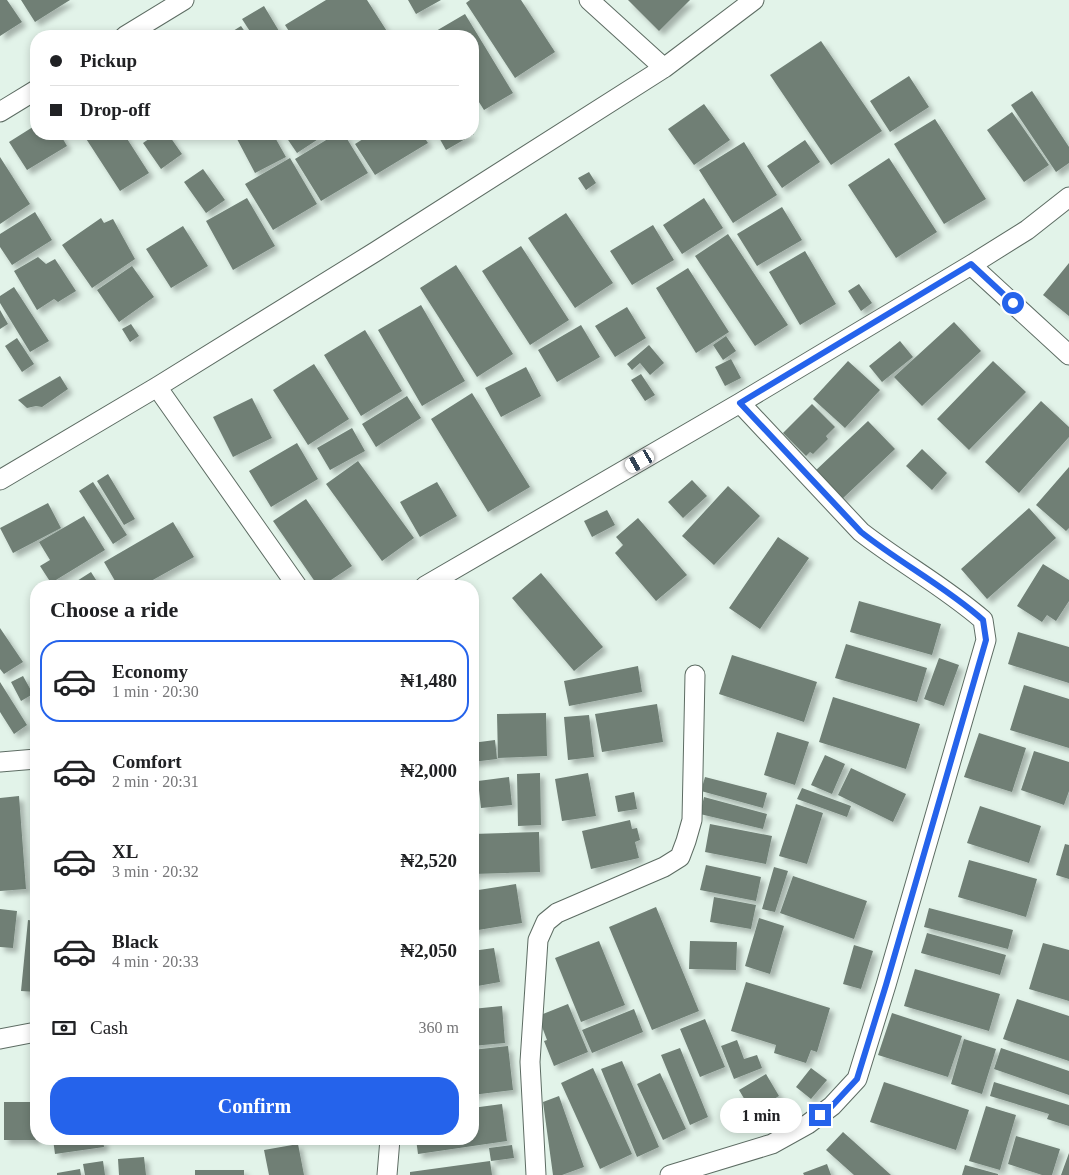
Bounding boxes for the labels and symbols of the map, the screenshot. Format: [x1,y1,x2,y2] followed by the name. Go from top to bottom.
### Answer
[1002,292,1024,314] route start
[623,447,656,475] car
[720,1098,802,1132] callout: 1 min
[809,1104,831,1126] route end

